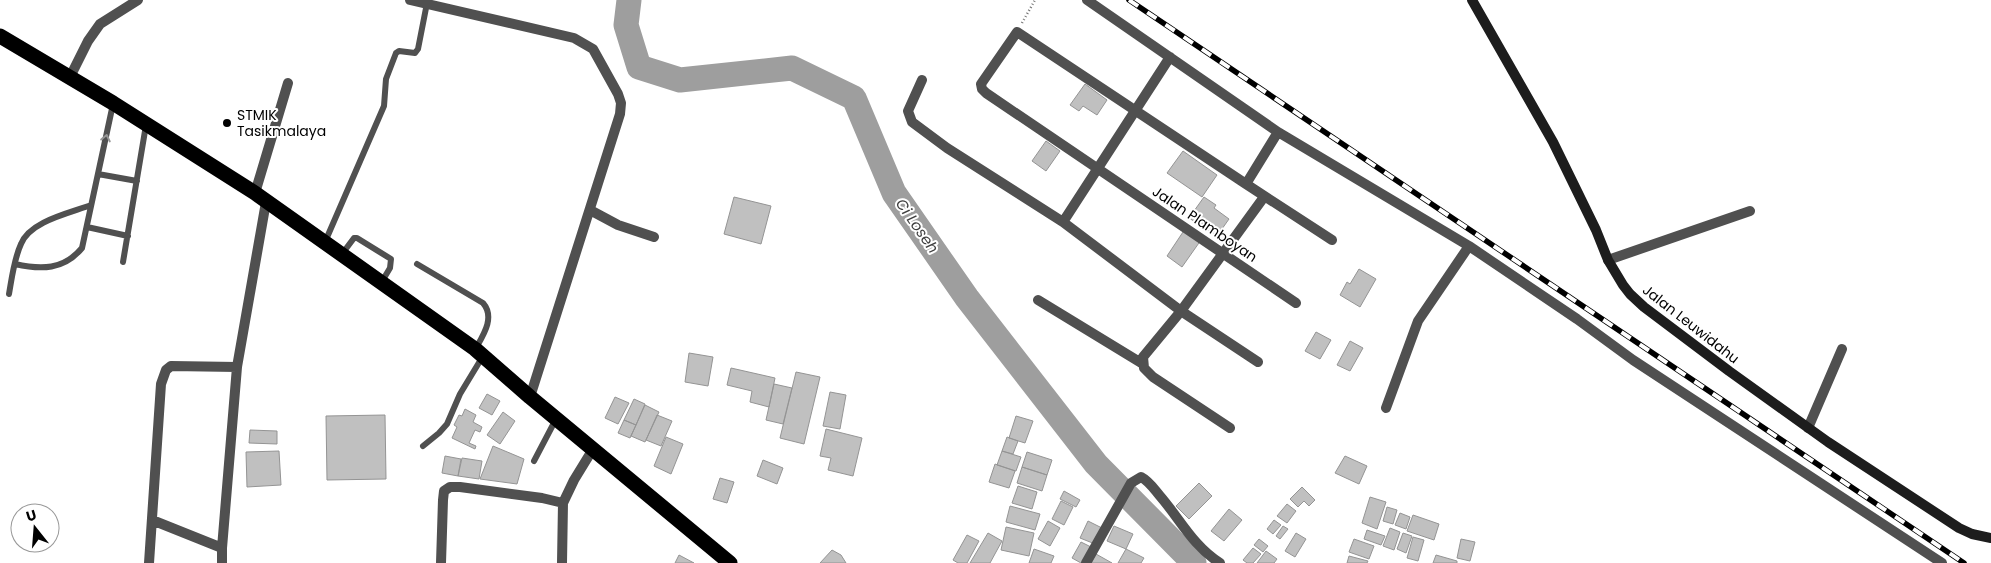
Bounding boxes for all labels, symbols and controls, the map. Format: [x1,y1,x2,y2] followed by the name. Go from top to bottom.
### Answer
[237,105,326,141] place label: STMIK Tasikmalaya
[221,117,233,129] marker: STMIK Tasikmalaya
[100,134,111,143] one-way arrow
[1149,181,1261,267] street label: Jalan Plamboyan
[891,194,944,257] water label: Ci Loseh
[1638,280,1744,368] street label: Jalan Leuwidahu
[10,503,60,553] north arrow
[24,505,39,527] text: U

